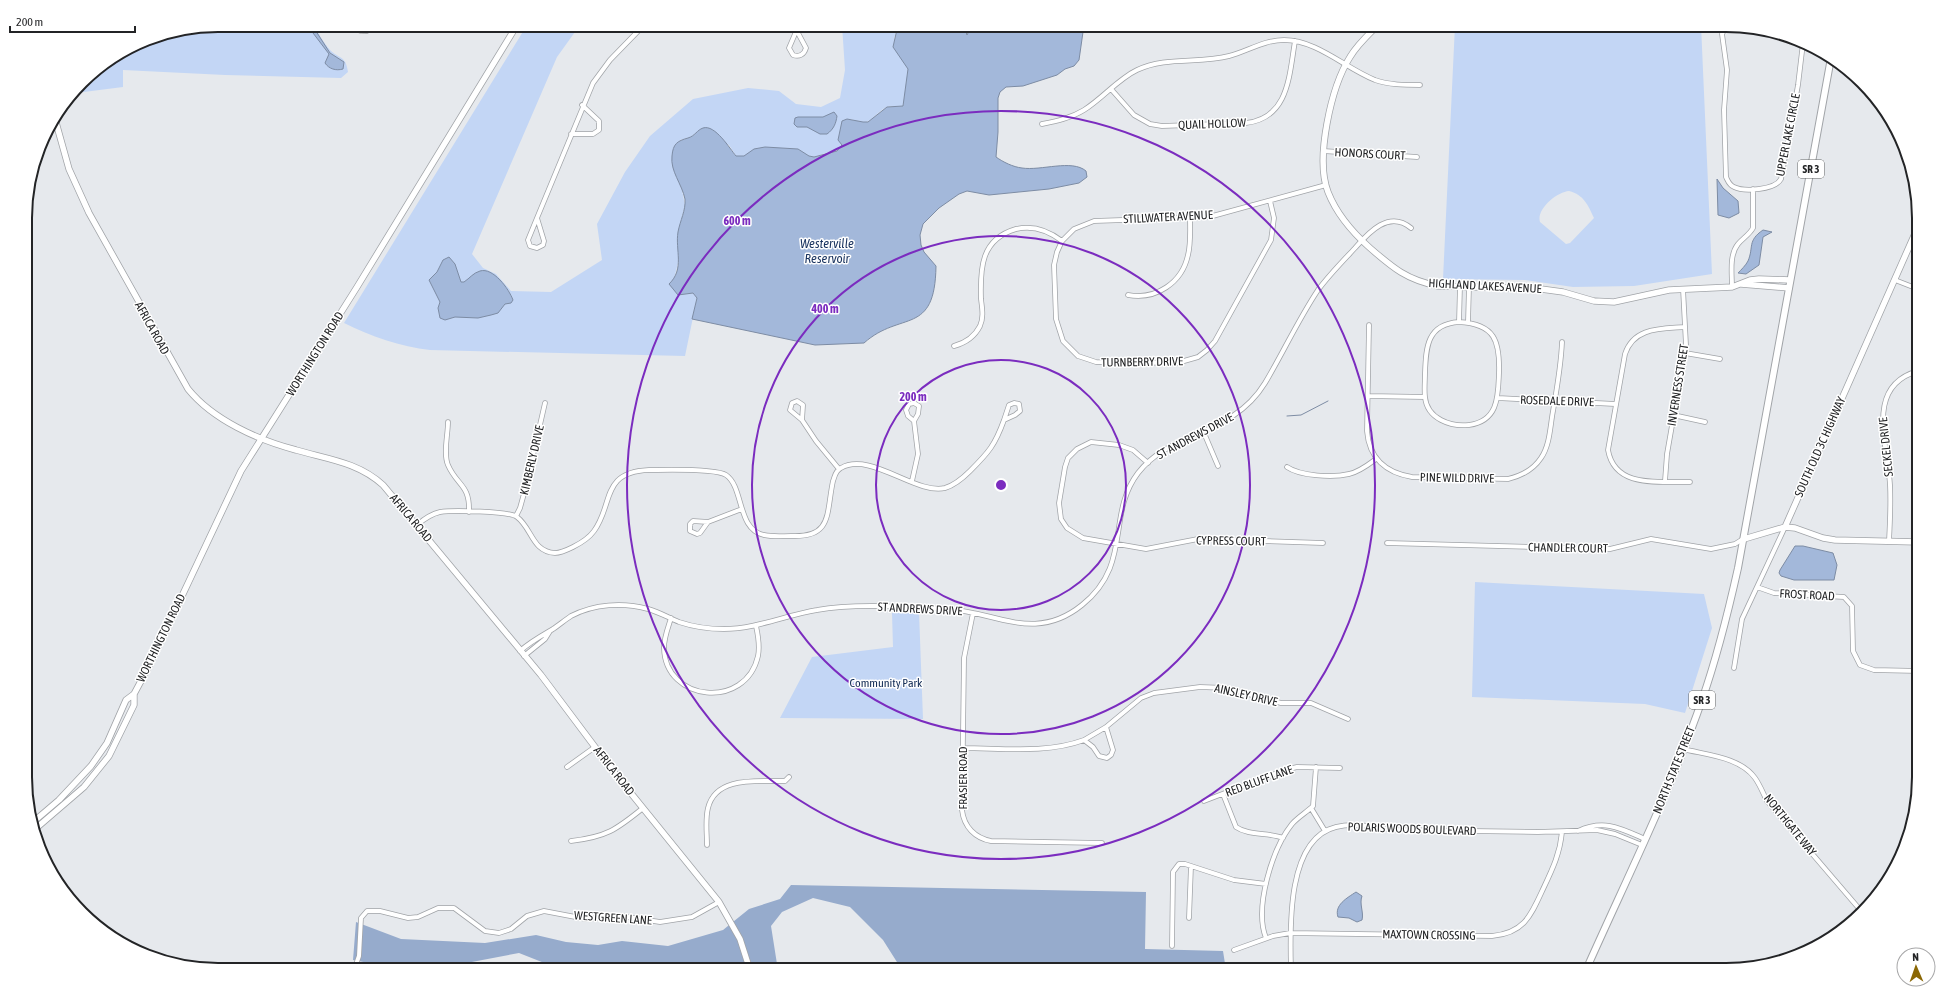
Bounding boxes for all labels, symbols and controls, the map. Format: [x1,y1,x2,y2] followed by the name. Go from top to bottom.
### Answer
[10,8,135,34] scale bar
[16,15,43,29] text: 200 m
[1773,92,1803,178] street label: UPPER LAKE CIRCLE
[1178,116,1246,132] street label: QUAIL HOLLOW
[1334,145,1407,163] street label: HONORS COURT
[1798,160,1824,178] road number: SR 3
[1123,208,1213,226] street label: STILLWATER AVENUE
[723,214,751,228] text: 600 m
[800,236,854,266] water label: Westerville Reservoir
[1428,276,1542,296] street label: HIGHLAND LAKES AVENUE
[132,299,172,357] street label: AFRICA ROAD
[810,302,839,316] text: 400 m
[283,309,347,399] street label: WORTHINGTON ROAD
[1665,342,1692,427] street label: INVERNESS STREET
[1101,354,1183,370] street label: TURNBERRY DRIVE
[899,390,927,404] text: 200 m
[1520,393,1594,409] street label: ROSEDALE DRIVE
[1792,394,1849,499] street label: SOUTH OLD 3C HIGHWAY
[1154,410,1236,462] street label: ST ANDREWS DRIVE
[1876,417,1896,477] street label: SECKEL DRIVE
[517,424,547,496] street label: KIMBERLY DRIVE
[1420,470,1494,486] street label: PINE WILD DRIVE
[994,478,1008,492] centre of rings
[387,491,435,545] street label: AFRICA ROAD
[1196,533,1267,549] street label: CYPRESS COURT
[1528,540,1609,556] street label: CHANDLER COURT
[1779,587,1835,603] street label: FROST ROAD
[134,591,189,684] street label: WORTHINGTON ROAD
[877,600,963,618] street label: ST ANDREWS DRIVE
[850,676,923,690] park label: Community Park
[1213,681,1279,709] street label: AINSLEY DRIVE
[1689,691,1715,709] road number: SR 3
[1650,724,1698,816] street label: NORTH STATE STREET
[591,744,638,798] street label: AFRICA ROAD
[956,746,970,810] street label: FRASIER ROAD
[1223,762,1295,800] street label: RED BLUFF LANE
[1761,791,1820,859] street label: NORTHGATE WAY
[1347,820,1477,838] street label: POLARIS WOODS BOULEVARD
[574,908,652,928] street label: WESTGREEN LANE
[1382,927,1476,943] street label: MAXTOWN CROSSING
[1896,947,1936,987] north arrow
[1912,951,1919,963] text: N

